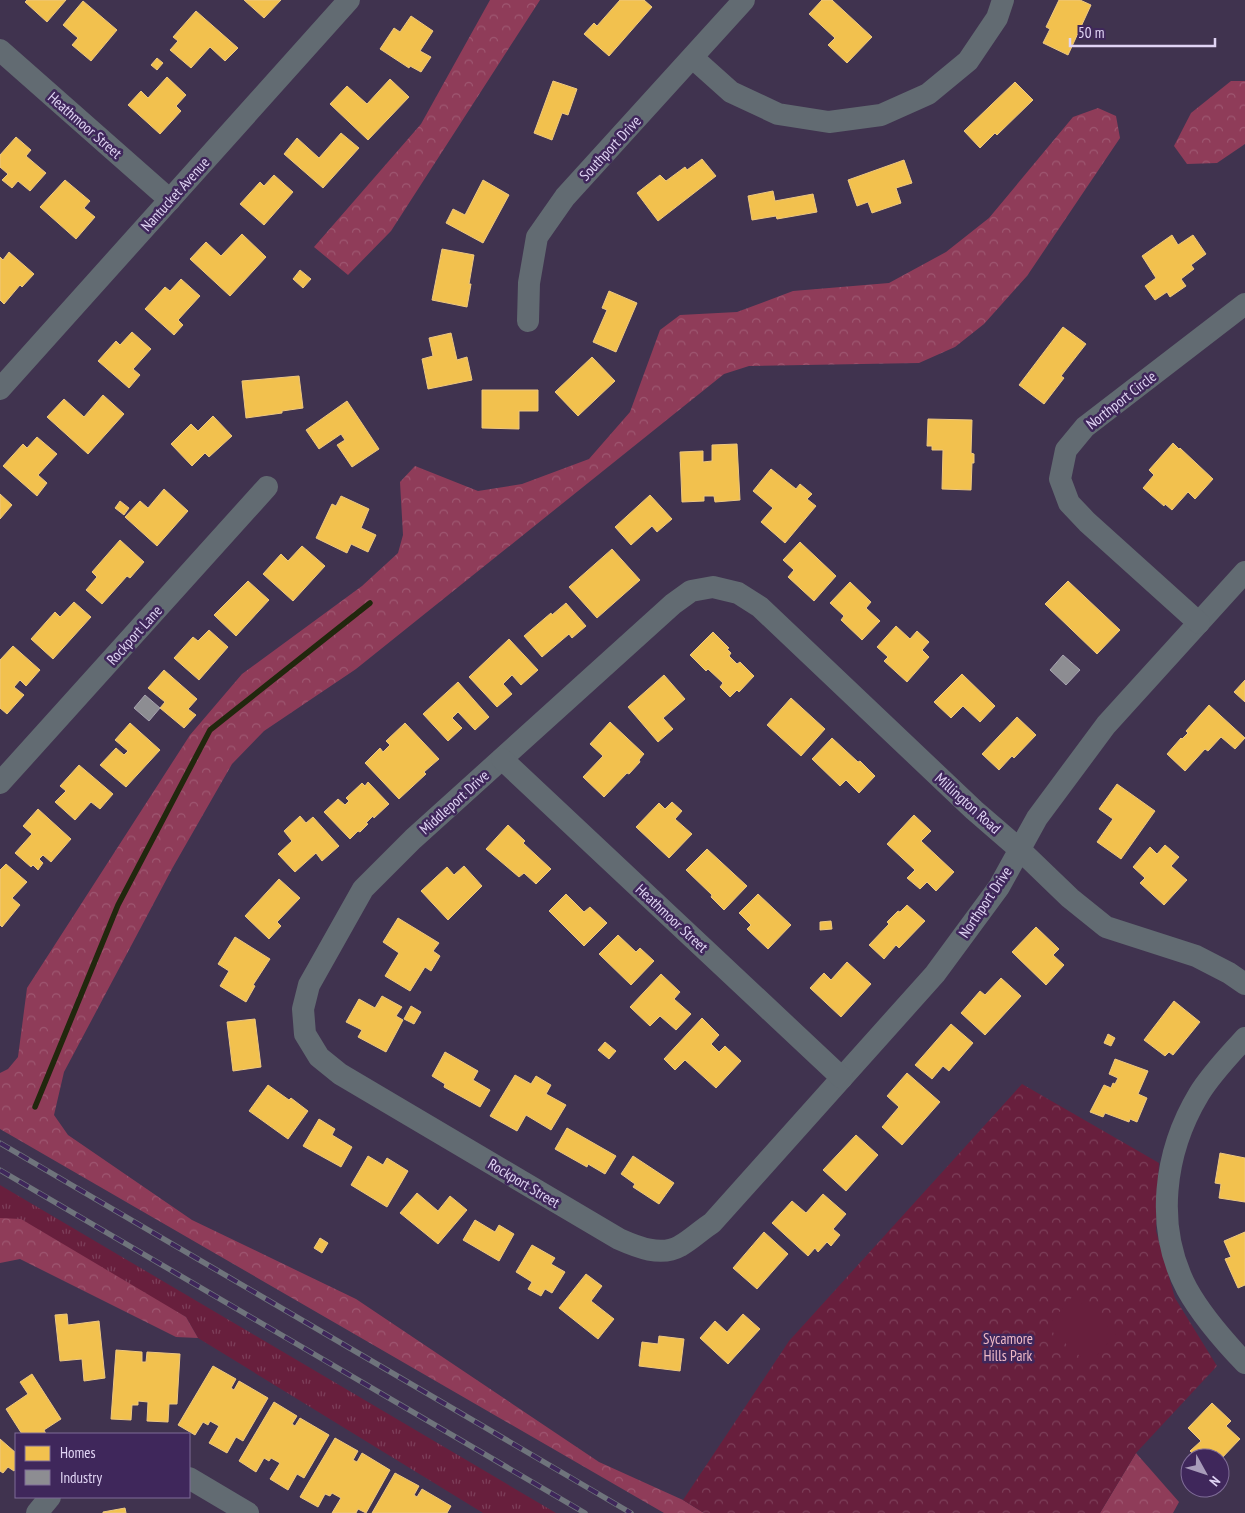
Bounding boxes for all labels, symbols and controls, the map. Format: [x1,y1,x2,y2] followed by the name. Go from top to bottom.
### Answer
[1070,15,1215,47] scale bar
[1078,23,1104,42] text: 50 m
[44,88,126,162] street label: Heathmoor Street
[575,111,645,185] street label: Southport Drive
[137,153,213,235] street label: Nantucket Avenue
[1082,367,1160,433] street label: Northport Circle
[102,601,166,669] street label: Rockport Lane
[415,766,493,838] street label: Middleport Drive
[931,769,1005,837] street label: Millington Road
[954,863,1016,941] street label: Northport Drive
[632,880,712,956] street label: Heathmoor Street
[485,1154,563,1212] street label: Rockport Street
[983,1329,1033,1365] park label: Sycamore Hills Park
[15,1433,190,1498] legend
[60,1443,96,1462] text: Homes
[1180,1448,1230,1498] north arrow
[60,1468,102,1487] text: Industry
[1206,1473,1224,1490] text: N

